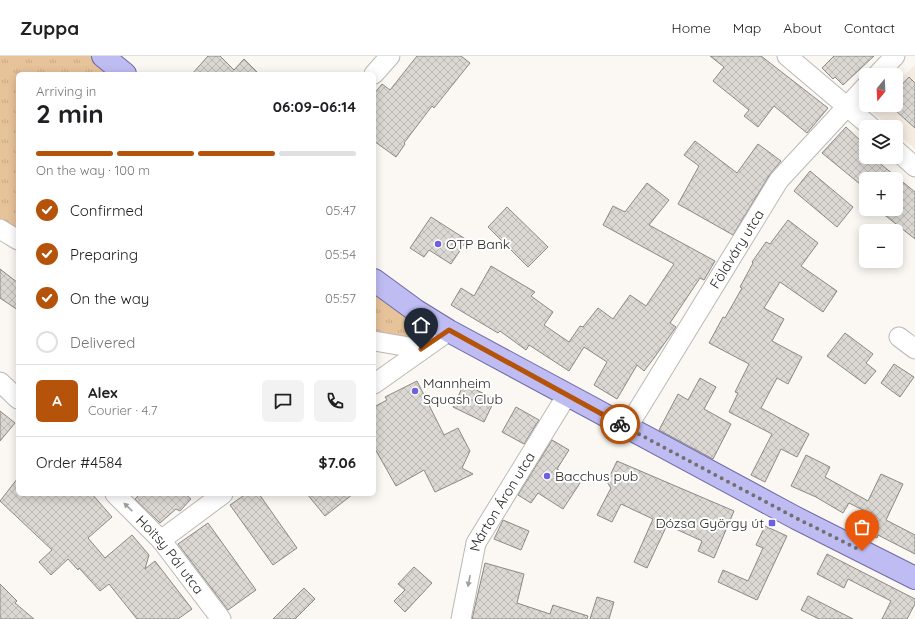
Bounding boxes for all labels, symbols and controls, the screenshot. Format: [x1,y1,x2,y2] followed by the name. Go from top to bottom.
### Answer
[20,16,79,40] text: Zuppa
[672,19,711,37] text: Home
[733,19,761,37] text: Map
[783,19,822,37] text: About
[844,19,895,37] text: Contact
[859,68,903,112] north arrow
[859,68,903,268] map controls
[36,83,96,99] text: Arriving in
[36,97,104,130] text: 2 min
[273,97,356,116] text: 06:09–06:14
[859,120,903,164] button: layers
[36,162,150,178] text: On the way · 100 m
[859,172,903,216] button: +
[36,199,58,221] icon: check
[70,201,143,220] text: Confirmed
[326,202,356,218] text: 05:47
[706,206,768,292] street label: Földváry utca
[859,224,903,268] button: −
[446,235,510,253] place label: OTP Bank
[433,239,443,249] marker: OTP Bank
[36,243,58,265] icon: check
[70,245,138,264] text: Preparing
[325,246,356,262] text: 05:54
[36,287,58,309] icon: check
[70,289,149,308] text: On the way
[325,290,356,306] text: 05:57
[404,308,438,349] pin
[410,314,432,336] icon: home
[70,333,135,352] text: Delivered
[423,374,503,408] place label: Mannheim Squash Club
[262,380,304,422] button: chat
[314,380,356,422] button: phone
[88,383,118,402] text: Alex
[410,386,420,396] marker: Mannheim Squash Club
[52,391,62,410] text: A
[88,402,157,418] text: Courier · 4.7
[600,404,640,444] courier
[609,413,631,435] icon: bike
[466,449,539,553] street label: Márton Áron utca
[36,453,122,472] text: Order #4584
[319,453,356,472] text: $7.06
[555,467,638,485] place label: Bacchus pub
[542,471,552,481] marker: Bacchus pub
[123,502,133,512] one-way arrow
[845,510,879,551] pin
[132,511,208,598] street label: Hoitsy Pál utca
[655,514,764,532] place label: Dózsa György út
[851,516,873,538] icon: bag
[767,518,777,528] marker: Dózsa György út
[466,575,472,587] one-way arrow

